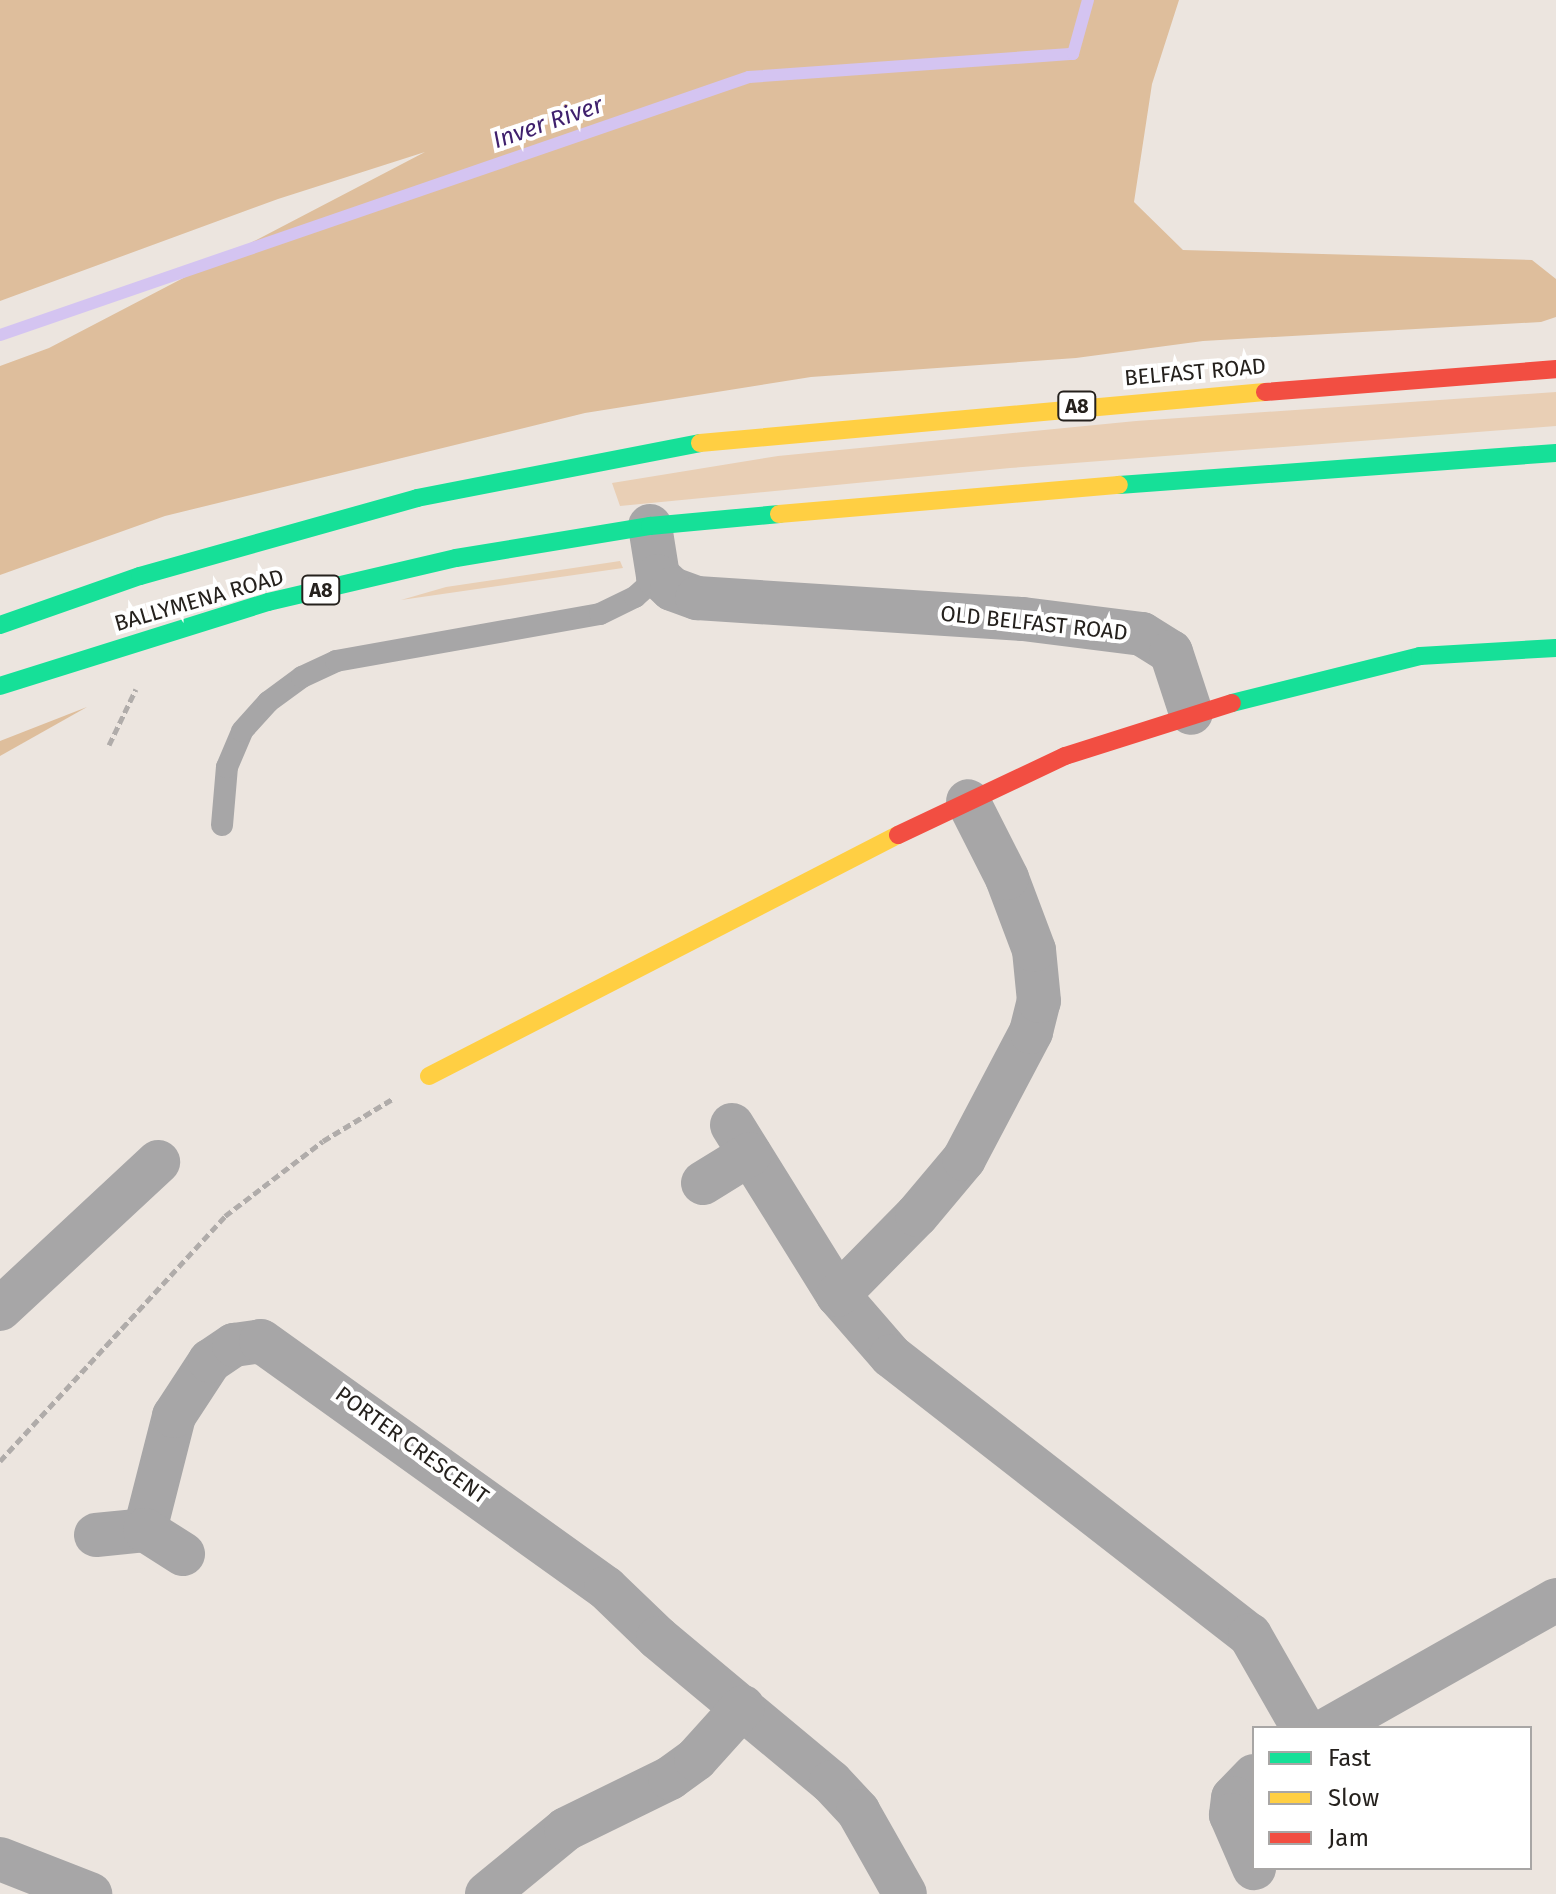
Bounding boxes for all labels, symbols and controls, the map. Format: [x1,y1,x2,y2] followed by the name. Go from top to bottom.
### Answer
[489,91,607,155] water label: Inver River
[1123,353,1267,391] street label: BELFAST ROAD
[1057,390,1097,422] road number: A8
[111,563,287,637] street label: BALLYMENA ROAD
[301,574,341,606] road number: A8
[939,600,1129,646] street label: OLD BELFAST ROAD
[330,1381,494,1509] street label: PORTER CRESCENT
[1252,1726,1532,1870] legend
[1328,1744,1371,1772] text: Fast
[1328,1784,1379,1812] text: Slow
[1328,1824,1369,1852] text: Jam

